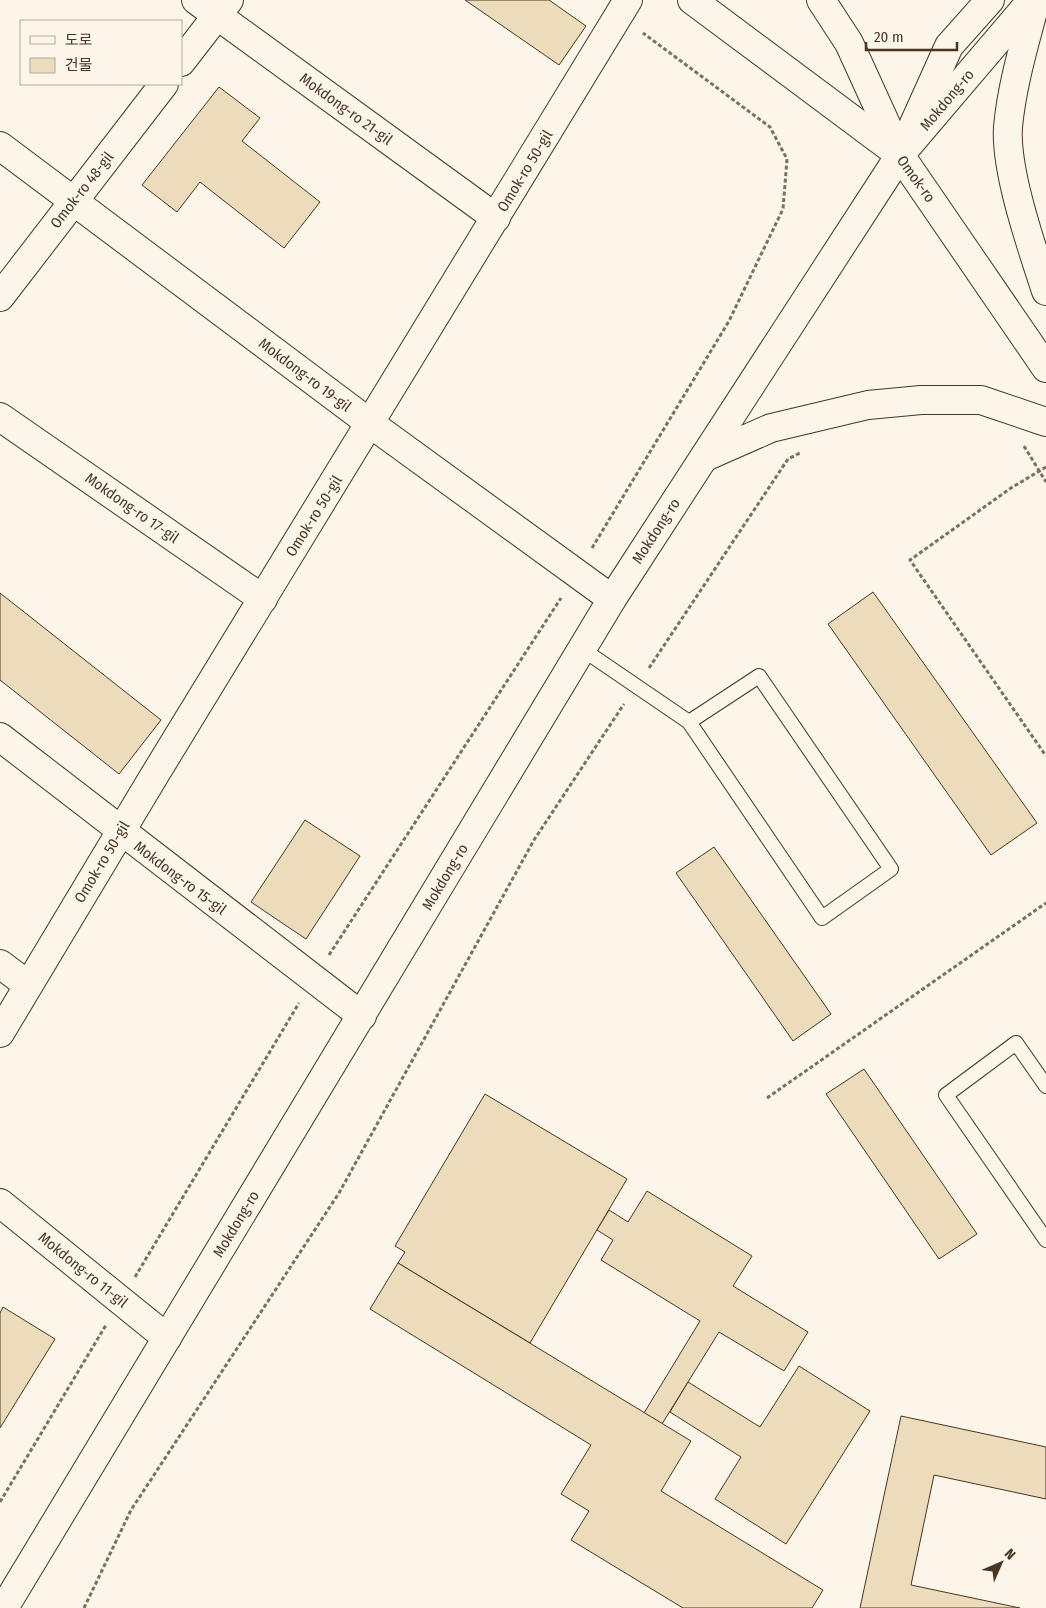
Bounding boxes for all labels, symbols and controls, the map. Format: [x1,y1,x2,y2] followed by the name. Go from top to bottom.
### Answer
[20,20,182,85] legend
[866,20,957,52] scale bar
[874,28,904,46] text: 20 m
[65,31,93,49] text: 도로
[65,56,93,74] text: 건물
[916,66,978,134] street label: Mokdong-ro
[296,69,396,149] street label: Mokdong-ro 21-gil
[494,127,556,215] street label: Omok-ro 50-gil
[47,148,117,232] street label: Omok-ro 48-gil
[893,152,939,206] street label: Omok-ro
[255,334,355,416] street label: Mokdong-ro 19-gil
[82,469,182,547] street label: Mokdong-ro 17-gil
[282,472,346,560] street label: Omok-ro 50-gil
[628,495,684,567] street label: Mokdong-ro
[71,818,133,906] street label: Omok-ro 50-gil
[130,837,230,919] street label: Mokdong-ro 15-gil
[418,840,472,914] street label: Mokdong-ro
[209,1187,263,1261] street label: Mokdong-ro
[35,1228,131,1312] street label: Mokdong-ro 11-gil
[976,1538,1026,1588] north arrow
[1001,1545,1019,1563] text: N

